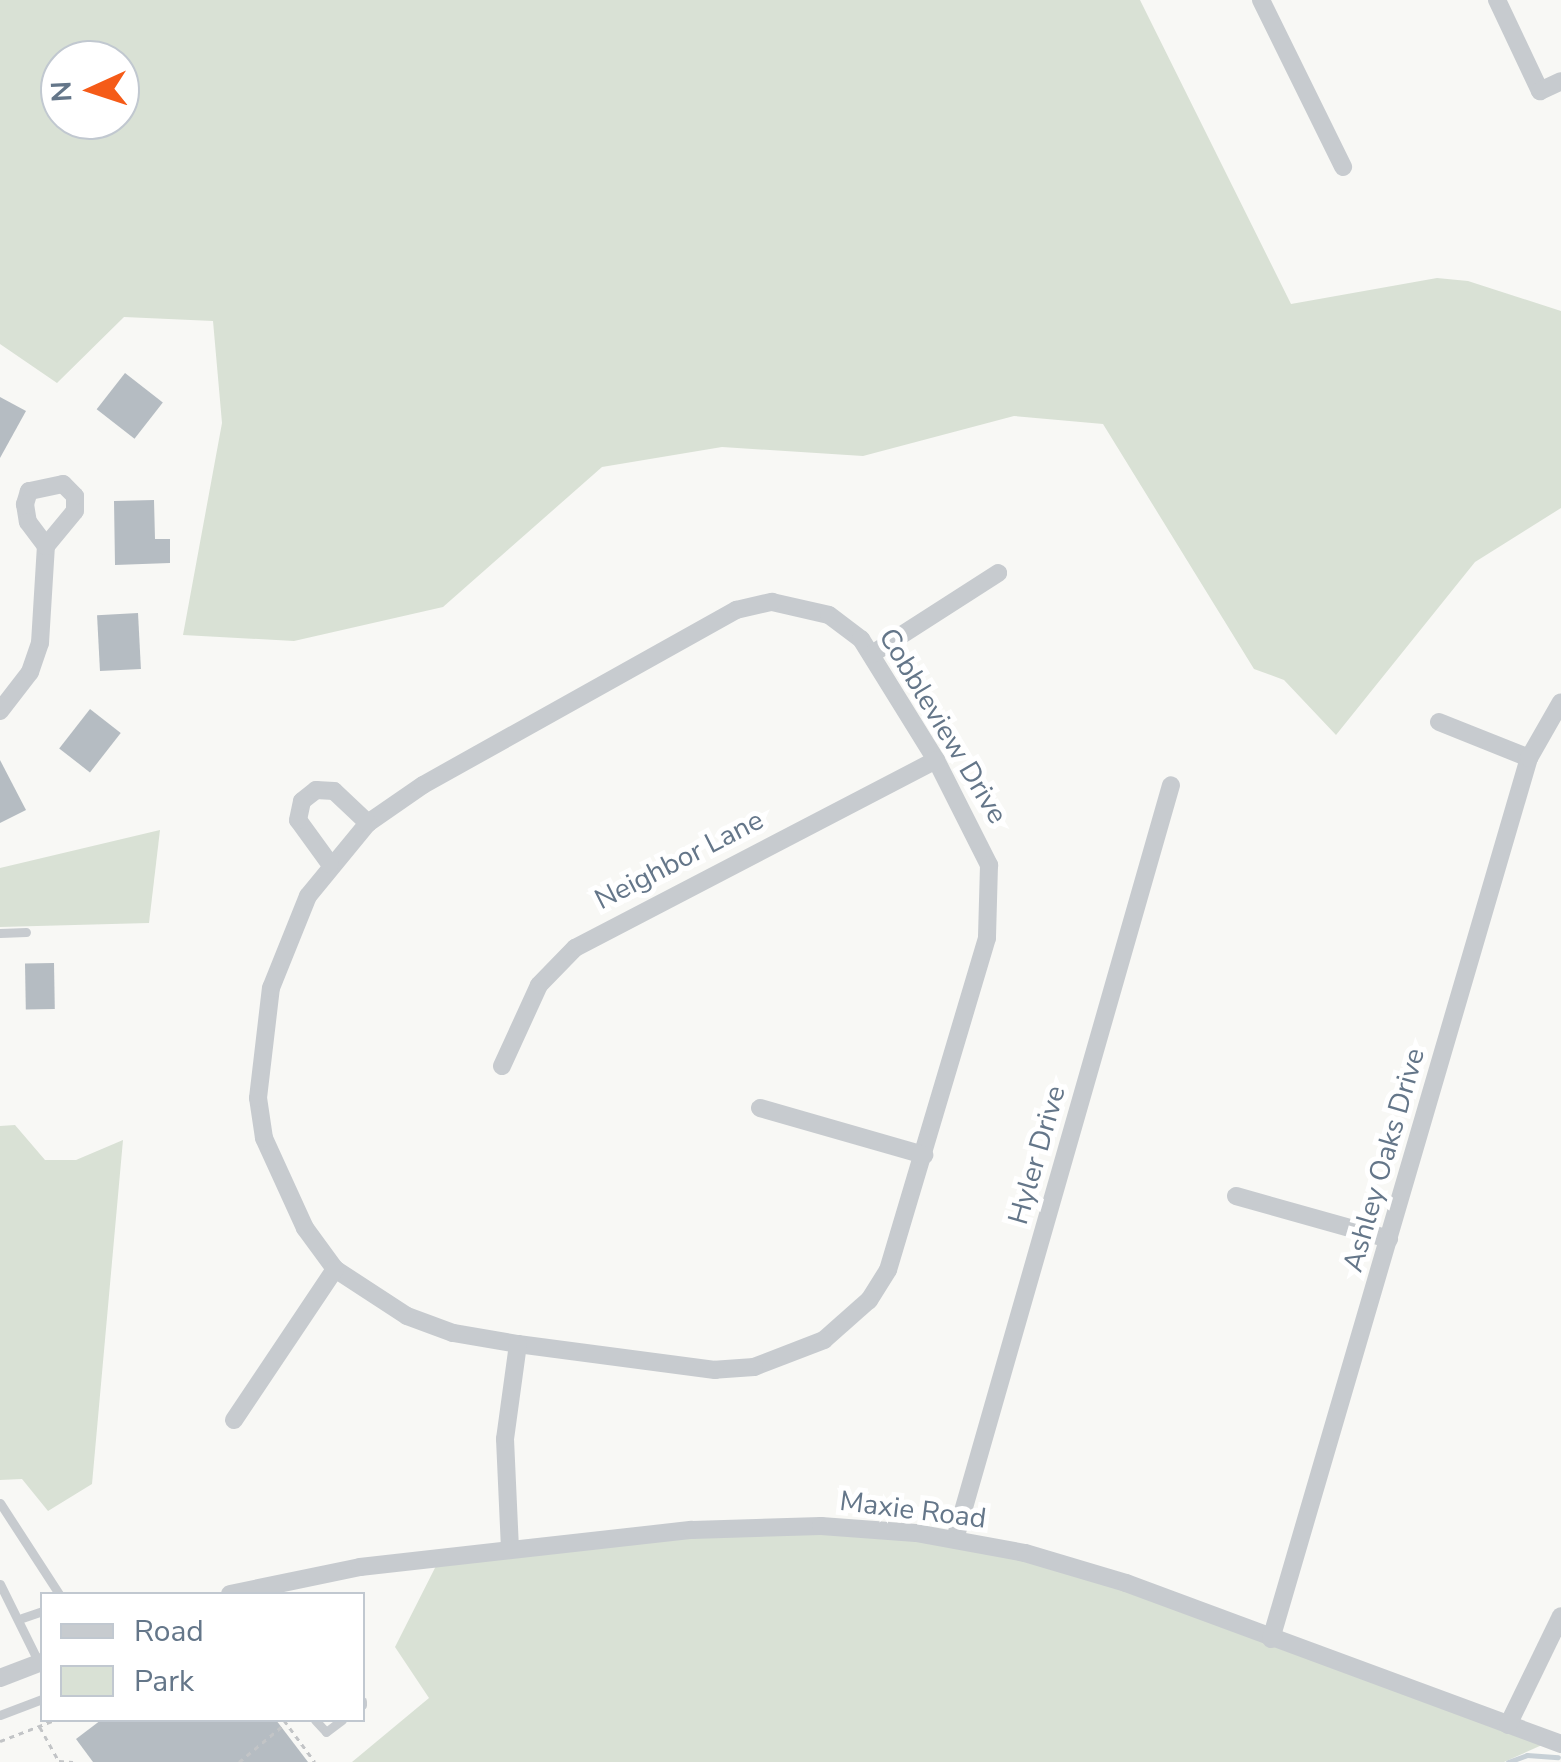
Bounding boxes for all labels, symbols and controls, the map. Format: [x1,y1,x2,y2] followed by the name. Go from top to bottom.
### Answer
[40,40,140,140] north arrow
[43,80,82,103] text: N
[872,622,1014,830] street label: Cobbleview Drive
[589,803,769,917] street label: Neighbor Lane
[1336,1044,1432,1276] street label: Ashley Oaks Drive
[1001,1082,1073,1228] street label: Hyler Drive
[838,1484,988,1536] street label: Maxie Road
[40,1592,365,1722] legend
[134,1611,204,1652] text: Road
[134,1661,194,1702] text: Park

